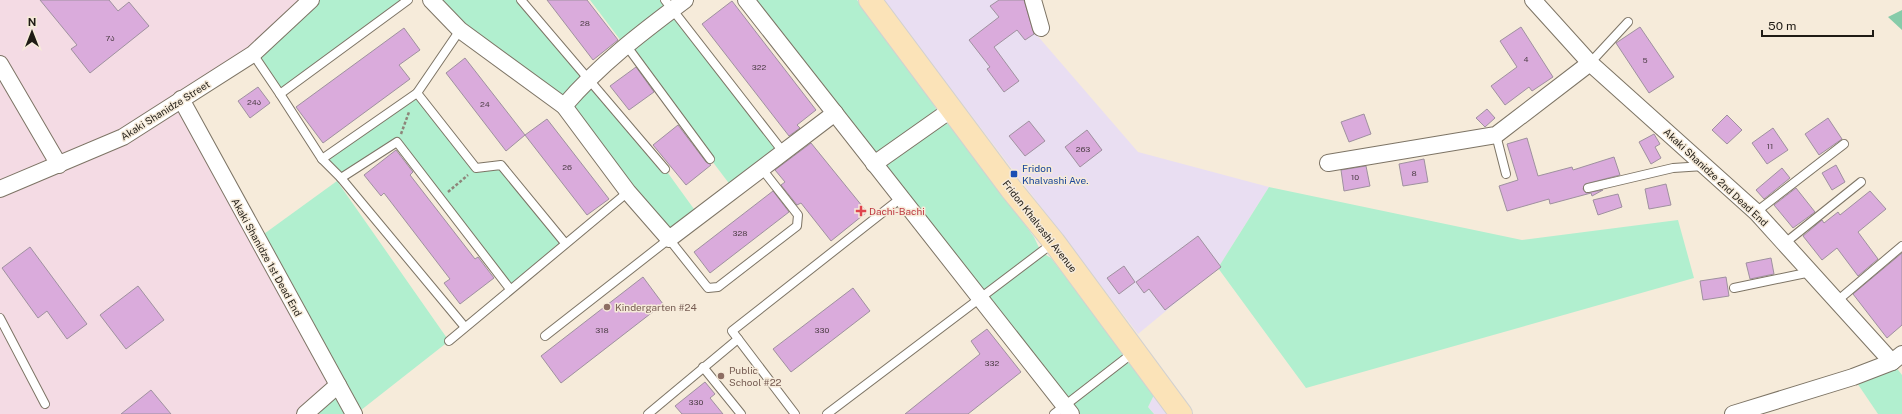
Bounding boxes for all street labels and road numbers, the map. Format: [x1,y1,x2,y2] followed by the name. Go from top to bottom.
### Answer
[118,78,212,142] street label: Akaki Shanidze Street
[1661,126,1771,228] street label: Akaki Shanidze 2nd Dead End
[1000,178,1080,275] street label: Fridon Khalvashi Avenue
[229,196,305,318] street label: Akaki Shanidze 1st Dead End

